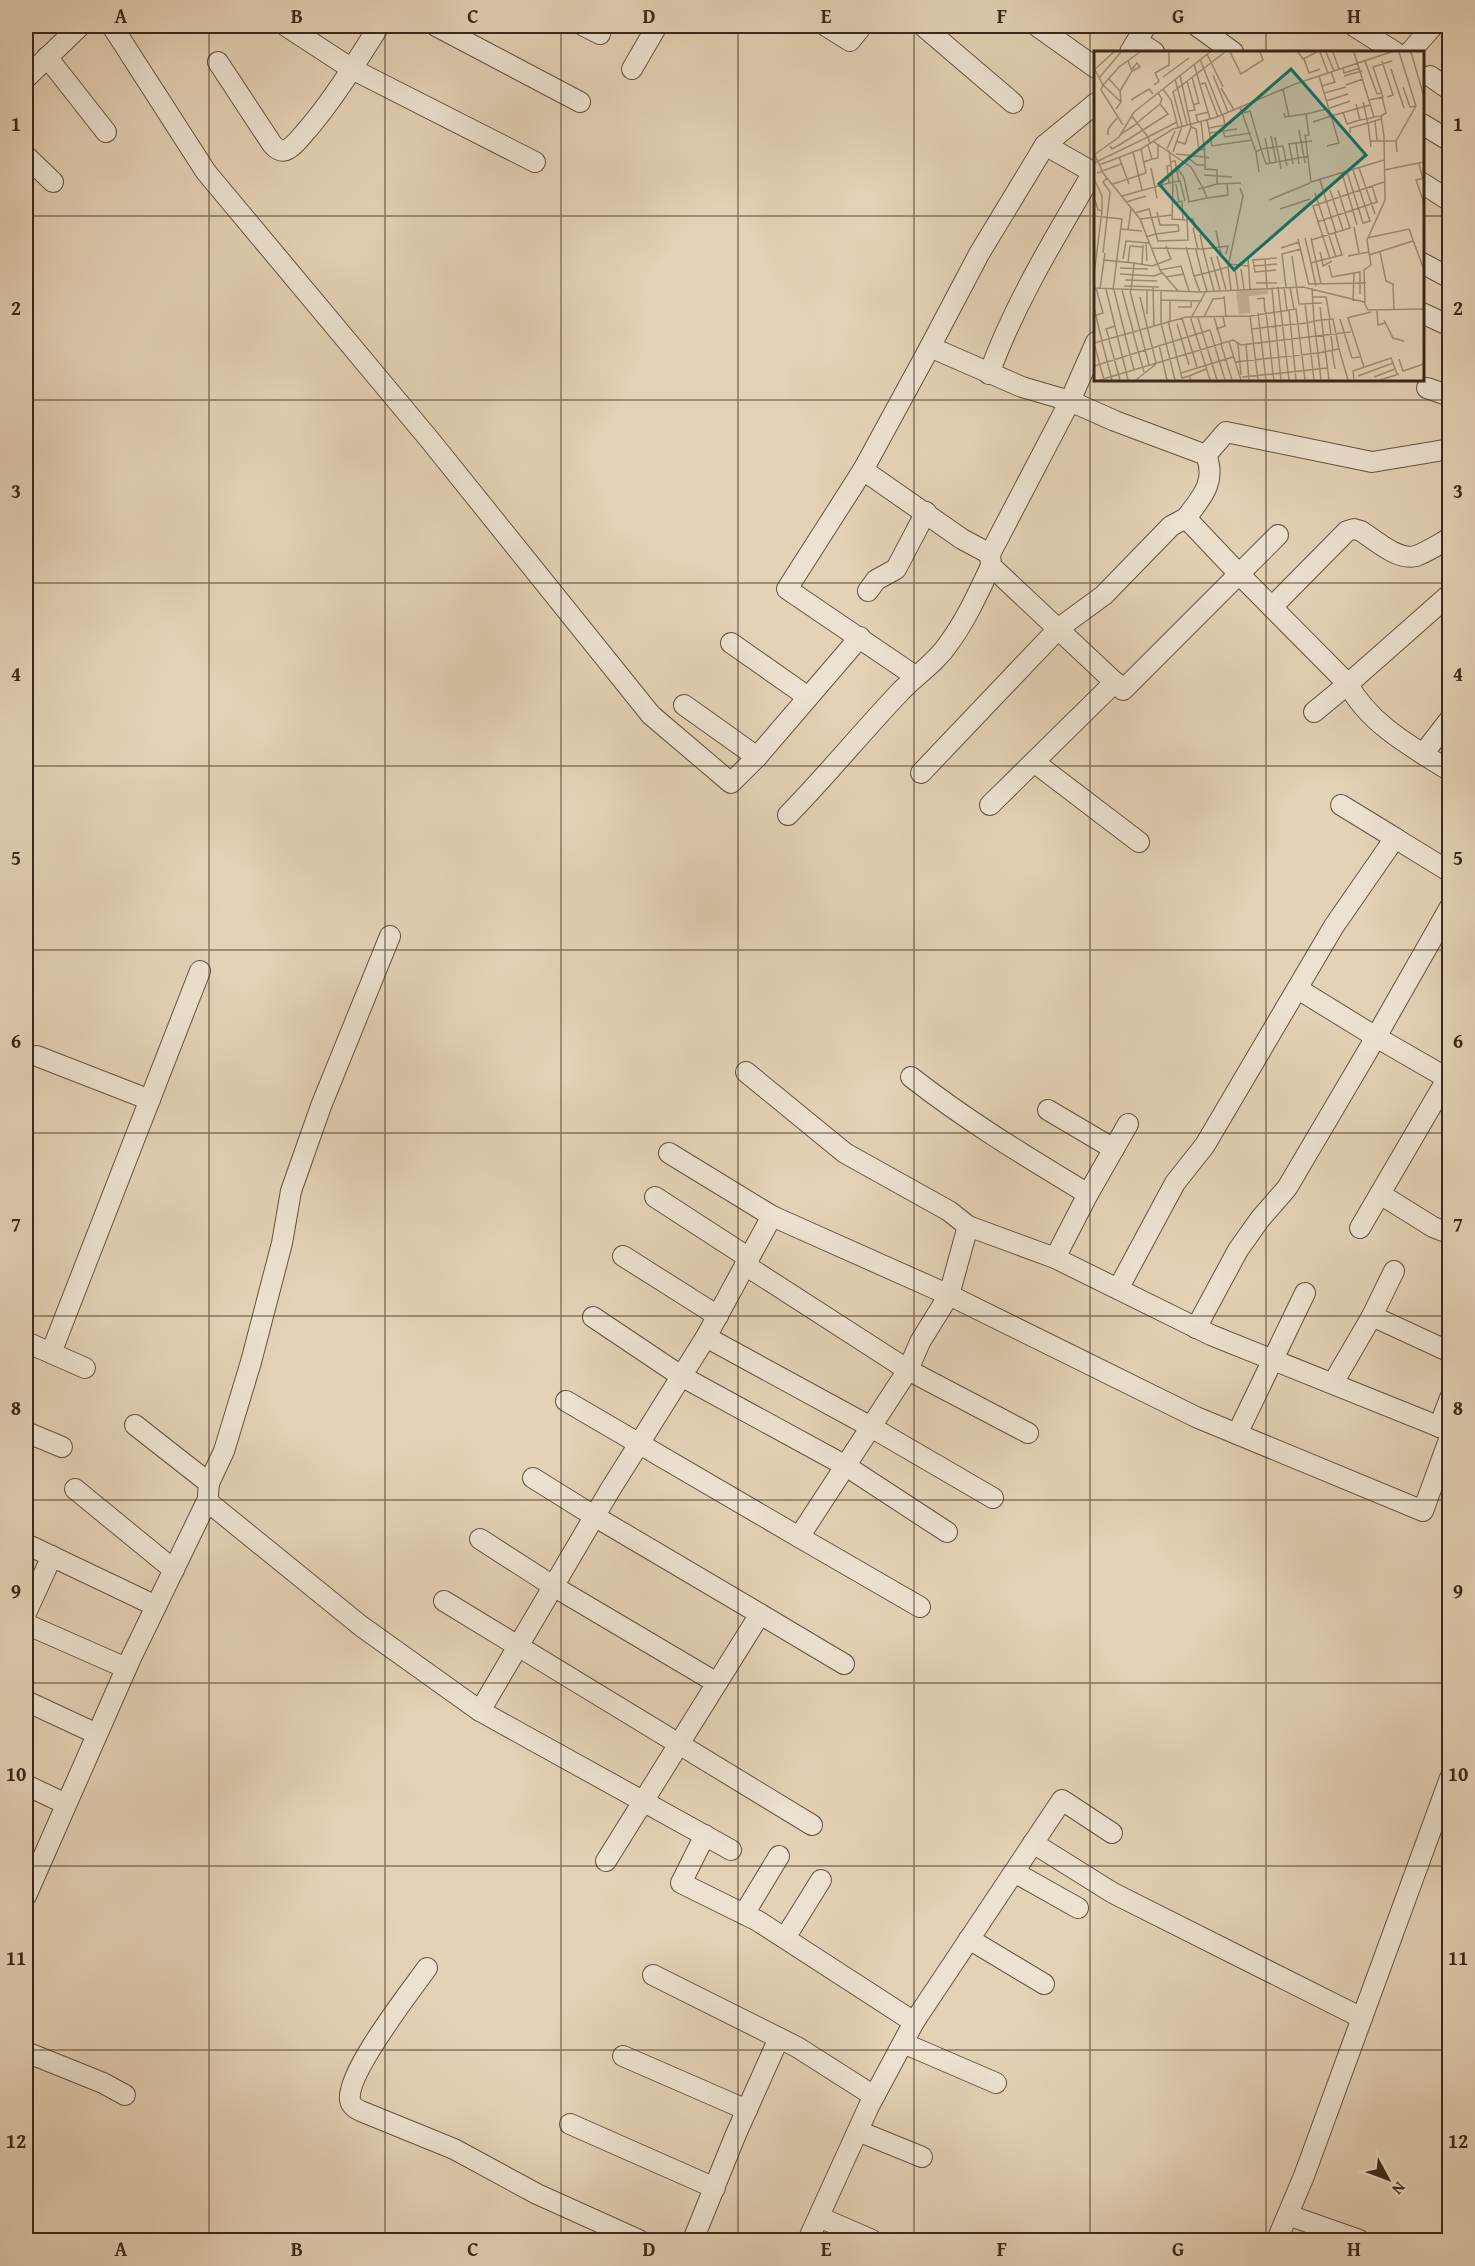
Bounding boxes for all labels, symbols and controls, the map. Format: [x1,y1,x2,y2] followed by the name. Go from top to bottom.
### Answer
[115,1,128,30] text: A
[291,1,303,30] text: B
[467,1,479,30] text: C
[642,1,656,30] text: D
[821,1,832,30] text: E
[997,1,1007,30] text: F
[1172,1,1184,30] text: G
[1347,1,1361,30] text: H
[1094,51,1424,381] inset map
[11,109,21,138] text: 1
[1453,109,1463,138] text: 1
[11,293,21,322] text: 2
[1453,293,1463,322] text: 2
[11,476,21,505] text: 3
[1453,476,1463,505] text: 3
[11,659,21,688] text: 4
[1453,659,1463,688] text: 4
[11,843,21,872] text: 5
[1453,843,1463,872] text: 5
[11,1026,21,1055] text: 6
[1453,1026,1463,1055] text: 6
[11,1209,21,1238] text: 7
[1453,1209,1463,1238] text: 7
[11,1393,21,1422] text: 8
[1453,1393,1463,1422] text: 8
[11,1576,21,1605] text: 9
[1453,1576,1463,1605] text: 9
[6,1759,26,1788] text: 10
[1448,1759,1468,1788] text: 10
[6,1943,26,1972] text: 11
[1448,1943,1468,1972] text: 11
[6,2126,26,2155] text: 12
[1448,2126,1468,2155] text: 12
[1358,2149,1418,2209] north arrow
[1387,2177,1412,2201] text: N
[115,2234,128,2263] text: A
[291,2234,303,2263] text: B
[467,2234,479,2263] text: C
[642,2234,656,2263] text: D
[821,2234,832,2263] text: E
[997,2234,1007,2263] text: F
[1172,2234,1184,2263] text: G
[1347,2234,1361,2263] text: H

